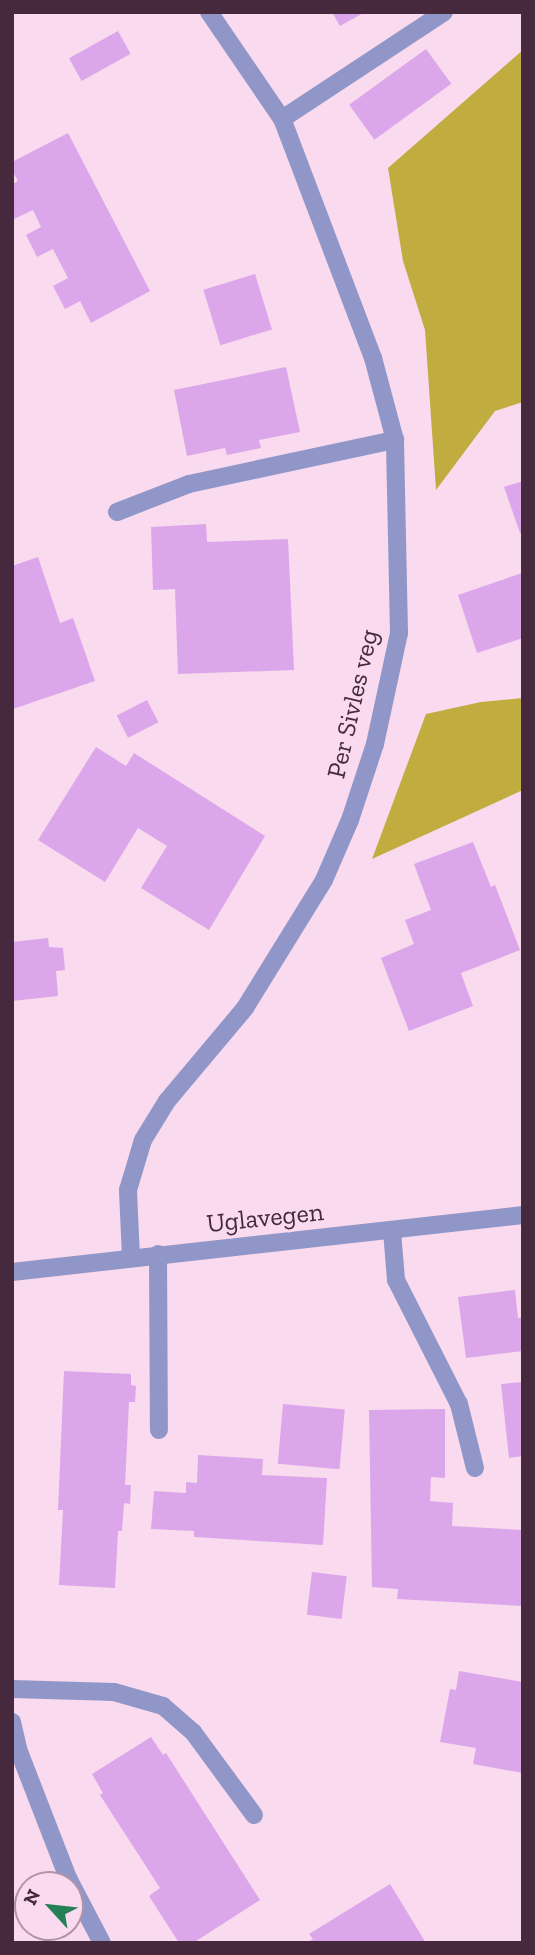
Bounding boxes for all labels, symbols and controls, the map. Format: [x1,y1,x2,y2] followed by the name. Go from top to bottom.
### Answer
[321,626,385,782] street label: Per Sivles veg
[205,1196,325,1240] street label: Uglavegen
[14,1871,84,1941] north arrow
[18,1885,45,1909] text: N

